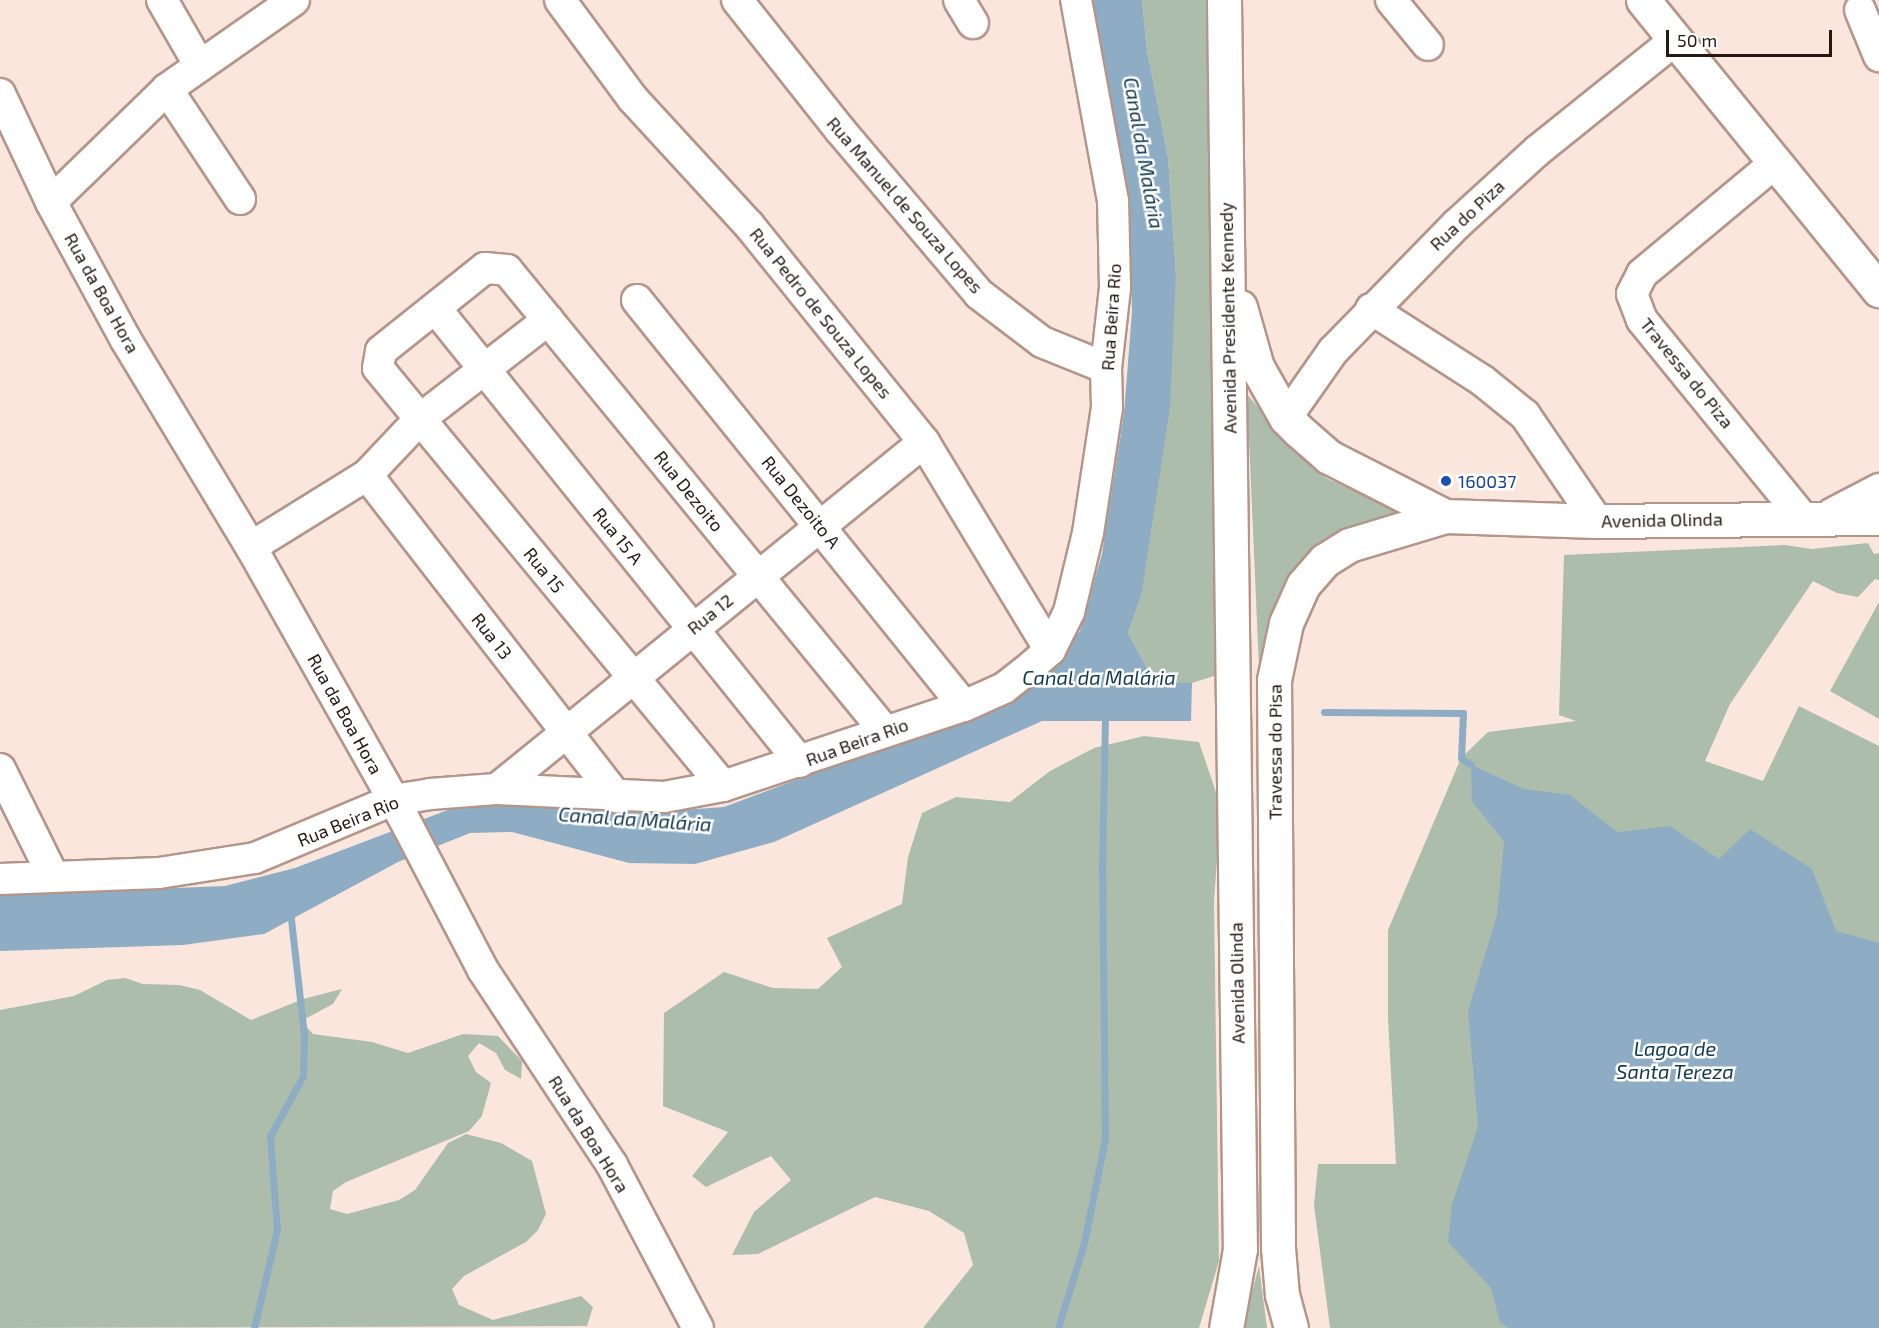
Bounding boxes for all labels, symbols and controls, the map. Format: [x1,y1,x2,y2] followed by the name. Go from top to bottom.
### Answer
[1669,18,1836,56] scale bar
[1677,29,1717,51] text: 50 m
[1119,75,1169,231] water label: Canal da Malária
[822,112,988,298] street label: Rua Manuel de Souza Lopes
[1425,175,1509,255] street label: Rua do Piza
[1215,202,1241,434] street label: Avenida Presidente Kennedy
[745,223,897,403] street label: Rua Pedro de Souza Lopes
[60,229,144,357] street label: Rua da Boa Hora
[1096,263,1126,371] street label: Rua Beira Rio
[1636,313,1738,433] street label: Travessa do Piza
[650,446,728,536] street label: Rua Dezoito
[757,451,845,553] street label: Rua Dezoito A
[1458,470,1516,492] place label: 160037
[1439,474,1453,488] marker: 160037
[588,503,648,569] street label: Rua 15 A
[1601,508,1723,532] street label: Avenida Olinda
[519,543,569,597] street label: Rua 15
[683,589,737,639] street label: Rua 12
[467,609,517,663] street label: Rua 13
[303,650,387,778] street label: Rua da Boa Hora
[1022,665,1176,689] water label: Canal da Malária
[1264,684,1286,820] street label: Travessa do Pisa
[803,713,911,771] street label: Rua Beira Rio
[294,791,402,851] street label: Rua Beira Rio
[557,802,713,836] water label: Canal da Malária
[1225,922,1249,1044] street label: Avenida Olinda
[1616,1036,1734,1083] water label: Lagoa de Santa Tereza
[544,1071,634,1197] street label: Rua da Boa Hora

